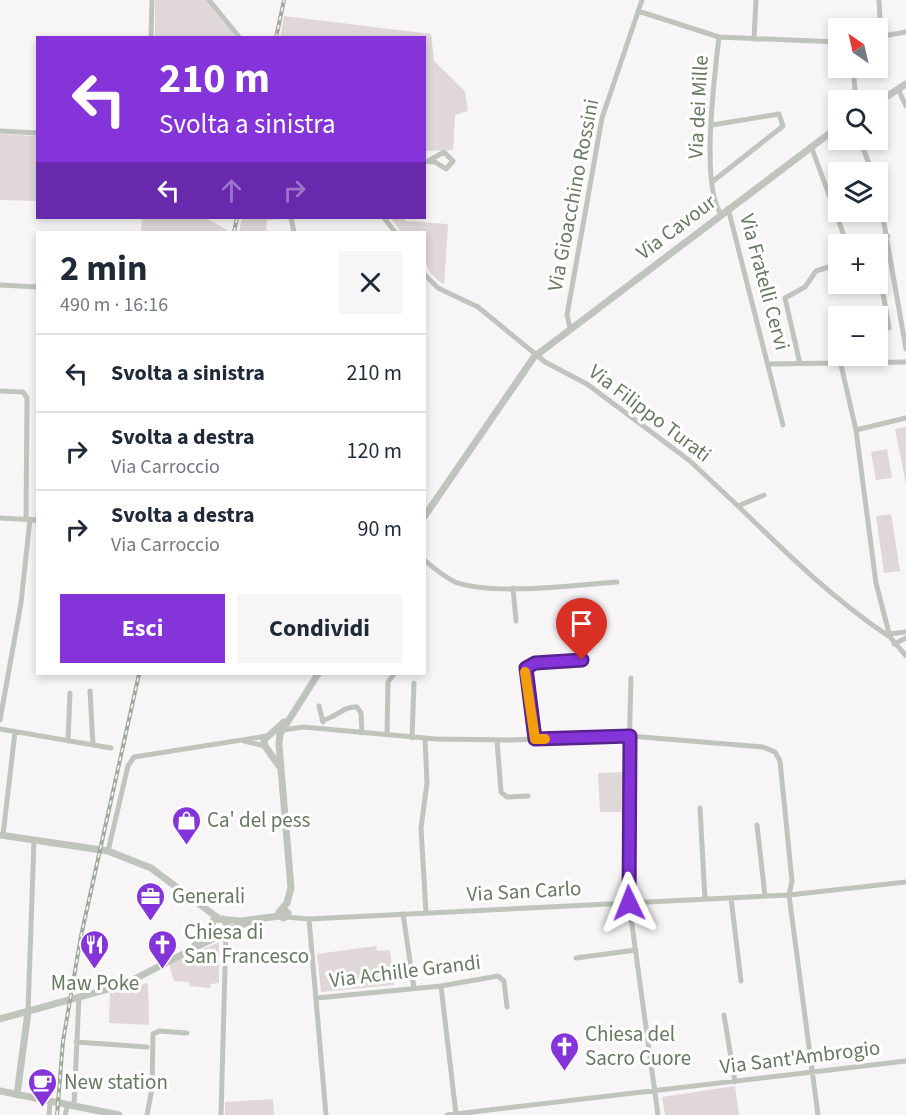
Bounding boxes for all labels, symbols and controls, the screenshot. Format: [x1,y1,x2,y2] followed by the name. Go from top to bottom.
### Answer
[828,18,888,78] north arrow
[828,18,888,366] map controls
[159,49,270,109] text: 210 m
[680,54,716,160] street label: Via dei Mille
[60,60,138,138] icon: left
[828,90,888,150] button: search
[540,96,606,294] street label: Via Gioacchino Rossini
[159,105,336,144] text: Svolta a sinistra
[828,162,888,222] button: layers
[152,174,185,207] icon: left
[215,174,248,207] icon: ahead
[278,174,311,207] icon: right
[630,187,723,267] street label: Via Cavour
[732,210,798,354] street label: Via Fratelli Cervi
[828,234,888,294] button: +
[60,243,148,294] text: 2 min
[339,251,402,314] button: close
[60,291,168,319] text: 490 m · 16:16
[828,306,888,366] button: −
[60,357,93,390] icon: left
[111,357,265,389] text: Svolta a sinistra
[347,357,402,389] text: 210 m
[582,357,718,469] street label: Via Filippo Turati
[111,421,255,453] text: Svolta a destra
[60,435,93,468] icon: right
[347,435,402,467] text: 120 m
[111,453,220,481] text: Via Carroccio
[111,499,255,531] text: Svolta a destra
[60,513,93,546] icon: right
[357,513,402,545] text: 90 m
[111,531,220,559] text: Via Carroccio
[60,594,225,663] button: Esci
[237,594,402,663] button: Condividi
[556,598,607,660] pin
[565,607,598,640] icon: arrive
[170,804,202,846] shop icon: Ca' del pess
[207,805,310,835] place label: Ca' del pess
[597,871,661,935] position arrow
[466,873,582,909] street label: Via San Carlo
[135,880,167,922] office icon: Generali
[172,881,245,911] place label: Generali
[184,917,309,971] place label: Chiesa di San Francesco
[79,928,111,970] restaurant icon: Maw Poke
[147,928,179,970] church icon: Chiesa di San Francesco
[328,947,482,995] street label: Via Achille Grandi
[51,968,139,998] place label: Maw Poke
[585,1019,691,1073] place label: Chiesa del Sacro Cuore
[548,1030,580,1072] church icon: Chiesa del Sacro Cuore
[718,1032,882,1082] street label: Via Sant'Ambrogio
[27,1066,59,1108] cafe icon: New station
[64,1067,168,1097] place label: New station

